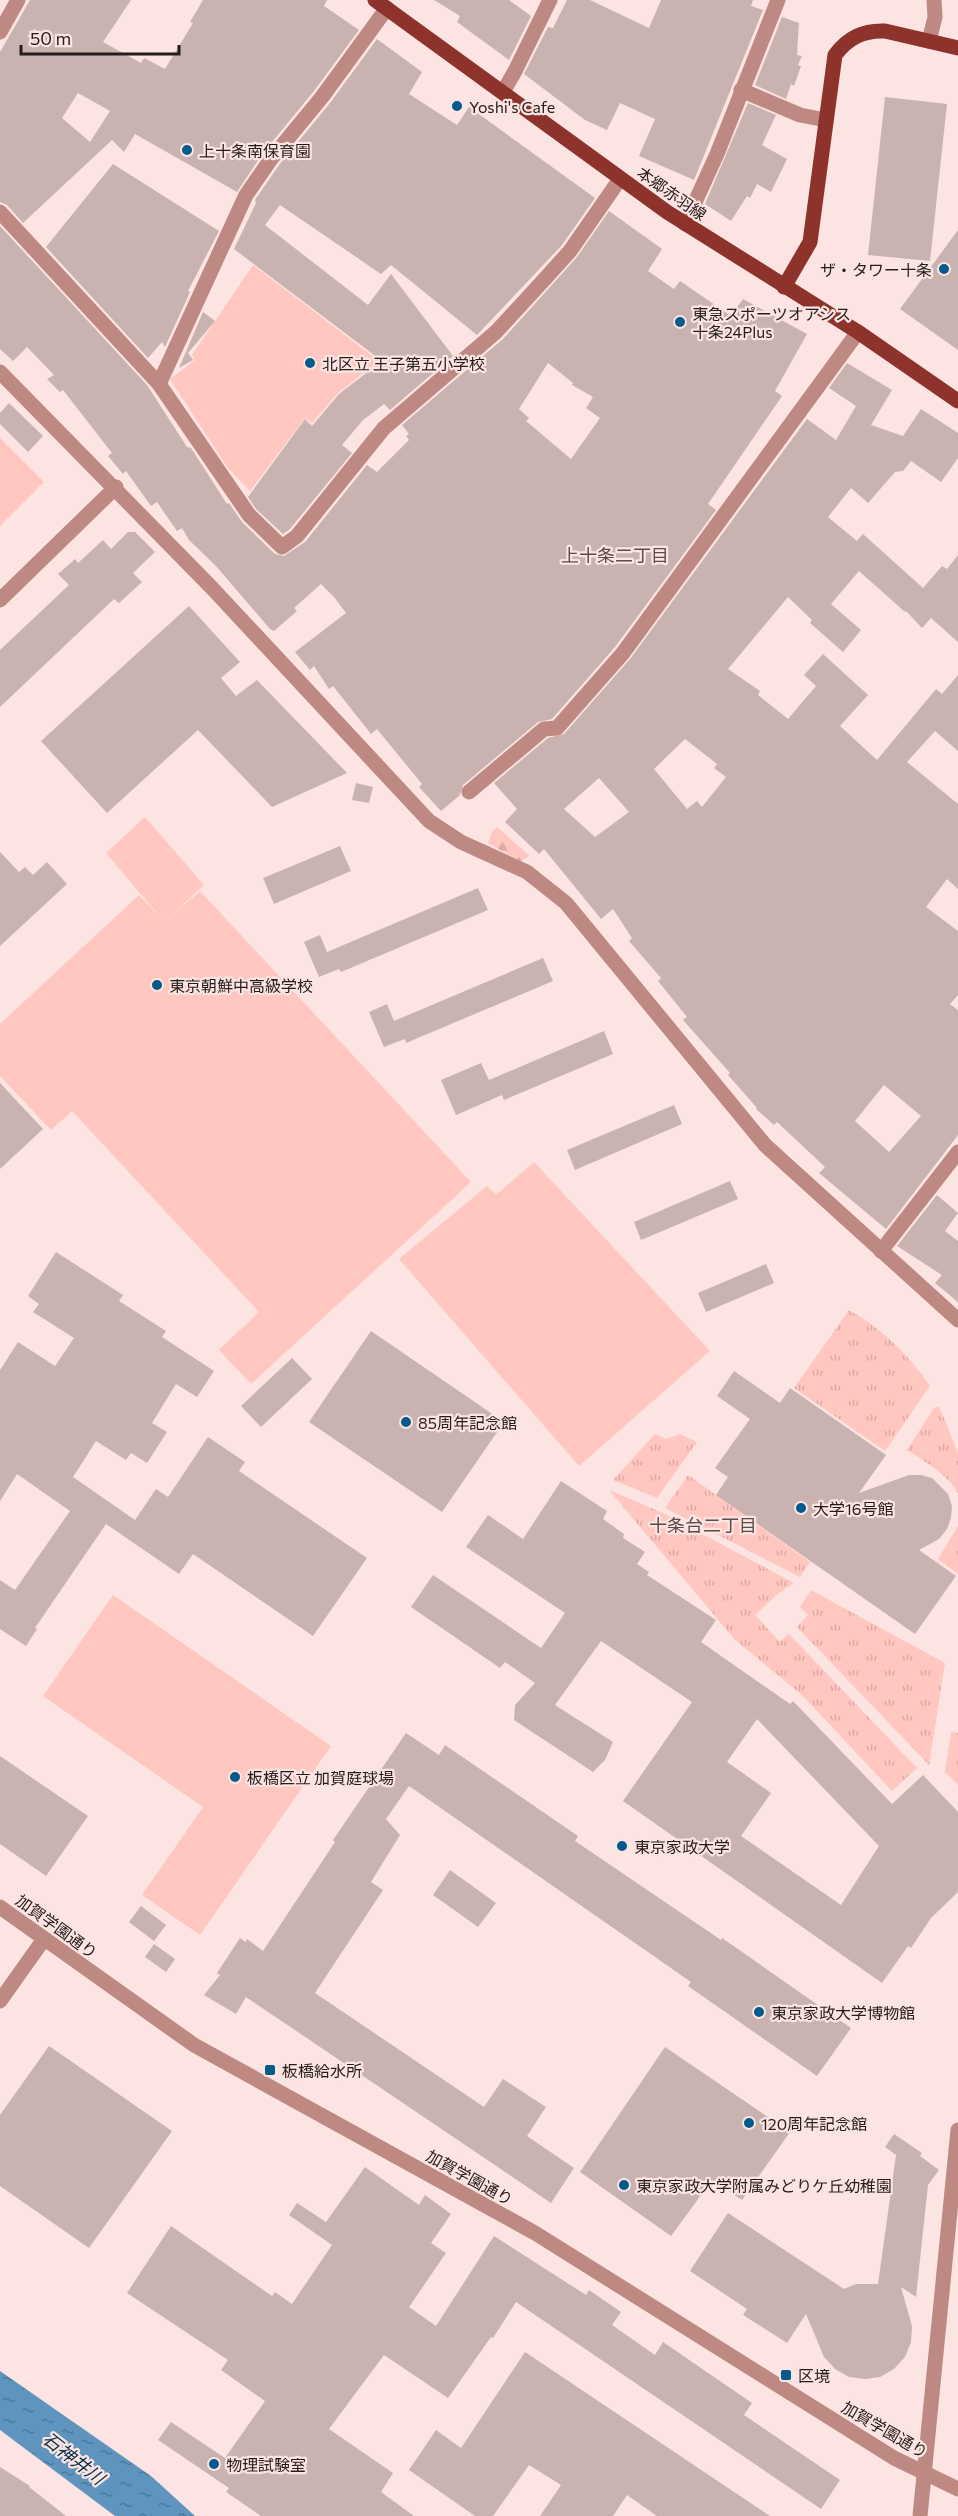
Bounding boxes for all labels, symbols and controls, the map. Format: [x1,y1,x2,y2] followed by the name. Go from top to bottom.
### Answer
[21,18,178,56] scale bar
[30,27,71,49] text: 50 m
[469,97,555,116] place label: Yoshi's Cafe
[450,99,464,113] marker: Yoshi's Cafe
[199,141,311,160] place label: 上十条南保育園
[180,143,194,157] marker: 上十条南保育園
[634,162,710,224] street label: 本郷赤羽線
[820,260,932,279] place label: ザ・タワー十条
[937,262,951,276] marker: ザ・タワー十条
[692,304,851,341] place label: 東急スポーツオアシス 十条24Plus
[673,315,687,329] marker: 東急スポーツオアシス 十条24Plus
[322,354,485,373] place label: 北区立 王子第五小学校
[303,356,317,370] marker: 北区立 王子第五小学校
[561,544,669,566] district label: 上十条二丁目
[169,976,313,995] place label: 東京朝鮮中高級学校
[150,978,164,992] marker: 東京朝鮮中高級学校
[418,1413,517,1432] place label: 85周年記念館
[399,1415,413,1429] marker: 85周年記念館
[813,1499,894,1518] place label: 大学16号館
[794,1501,808,1515] marker: 大学16号館
[649,1514,757,1536] district label: 十条台二丁目
[247,1768,394,1787] place label: 板橋区立 加賀庭球場
[228,1770,242,1784] marker: 板橋区立 加賀庭球場
[634,1837,730,1856] place label: 東京家政大学
[615,1839,629,1853] marker: 東京家政大学
[13,1890,101,1962] street label: 加賀学園通り
[771,2003,915,2022] place label: 東京家政大学博物館
[752,2005,766,2019] marker: 東京家政大学博物館
[282,2061,362,2080] place label: 板橋給水所
[263,2063,277,2077] marker: 板橋給水所
[761,2114,867,2133] place label: 120周年記念館
[742,2116,756,2130] marker: 120周年記念館
[423,2145,517,2209] street label: 加賀学園通り
[636,2176,892,2195] place label: 東京家政大学附属みどりケ丘幼稚園
[617,2178,631,2192] marker: 東京家政大学附属みどりケ丘幼稚園
[798,2366,830,2385] place label: 区境
[779,2368,793,2382] marker: 区境
[839,2397,931,2461] street label: 加賀学園通り
[39,2427,111,2490] water label: 石神井川
[226,2455,306,2474] place label: 物理試験室
[207,2457,221,2471] marker: 物理試験室

